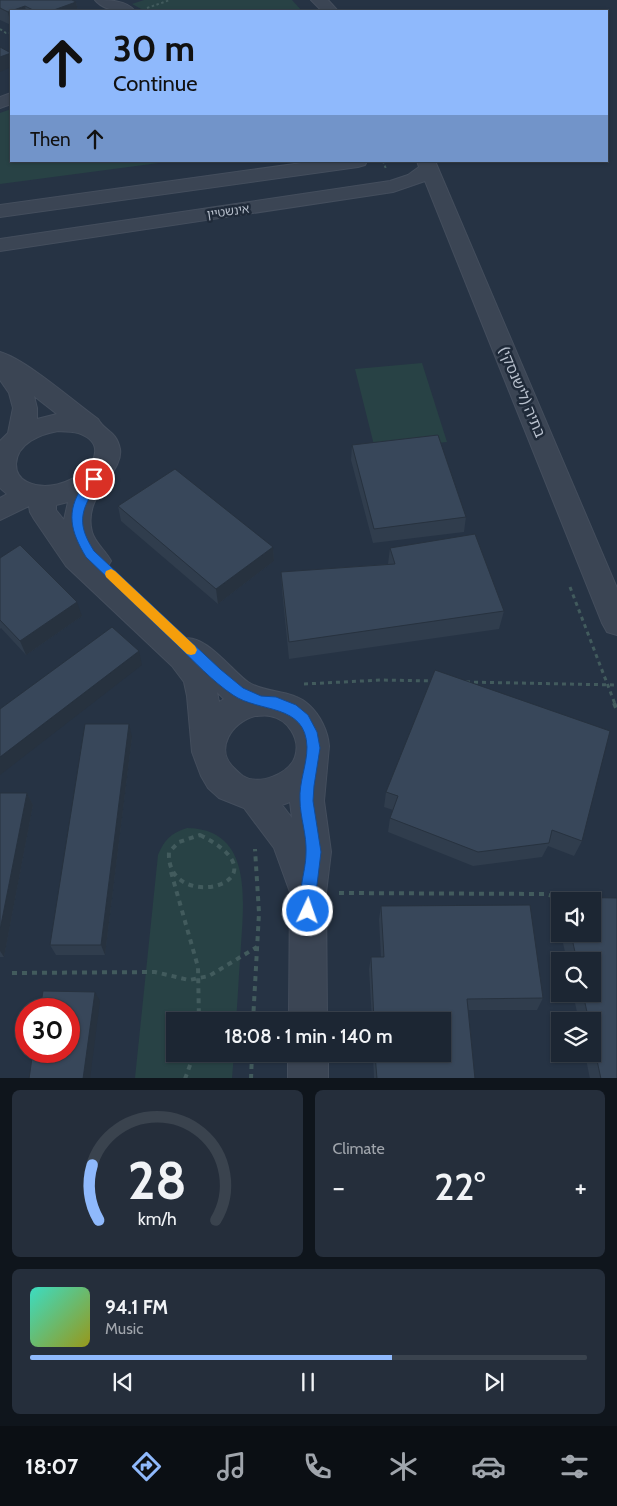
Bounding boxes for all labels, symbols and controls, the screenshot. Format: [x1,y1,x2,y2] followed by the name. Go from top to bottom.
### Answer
[113,27,195,70] text: 30 m
[30,30,95,95] icon: ahead
[113,70,198,97] text: Continue
[81,125,109,153] icon: ahead
[30,128,71,151] text: Then
[206,201,251,221] street label: אינשטיין
[495,344,549,441] street label: בתיה (לישנסקי)
[73,458,115,500] pin
[80,465,108,493] icon: arrive
[281,884,333,936] position arrow
[551,892,601,1062] map controls
[551,892,601,942] button: sound
[551,952,601,1002] button: search
[15,998,80,1063] speed limit sign: 30
[551,1012,601,1062] button: layers
[224,1025,393,1048] text: 18:08 · 1 min · 140 m
[333,1139,385,1158] text: Climate
[128,1149,187,1212] text: 28
[434,1163,485,1210] text: 22°
[333,1170,345,1204] text: −
[575,1170,587,1204] text: +
[138,1208,177,1229] text: km/h
[105,1296,168,1319] text: 94.1 FM
[105,1319,143,1338] text: Music
[109,1368,137,1396] icon: previous
[294,1368,322,1396] icon: pause
[480,1368,508,1396] icon: next
[129,1449,164,1484] icon: directions
[214,1449,249,1484] icon: music
[300,1449,335,1484] icon: phone
[386,1449,421,1484] icon: climate
[471,1449,506,1484] icon: car
[557,1449,592,1484] icon: filters
[25,1453,78,1480] text: 18:07

